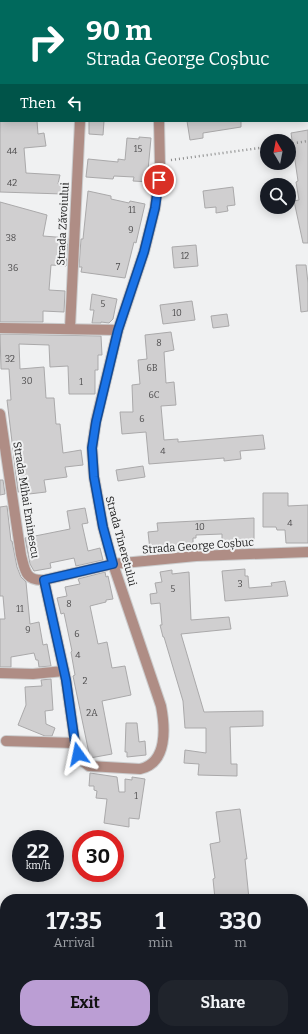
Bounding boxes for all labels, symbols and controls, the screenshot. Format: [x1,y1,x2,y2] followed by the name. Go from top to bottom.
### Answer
[86,14,152,47] text: 90 m
[20,16,72,68] icon: right
[86,48,270,70] text: Strada George Coșbuc
[64,92,86,114] icon: left
[20,94,56,112] text: Then
[260,134,296,170] north arrow
[260,134,296,214] map controls
[134,144,142,154] house number: 15
[7,146,18,156] house number: 44
[142,163,176,197] pin
[148,169,170,191] icon: arrive
[7,178,17,188] house number: 42
[260,178,296,214] button: search
[54,181,72,266] street label: Strada Zăvoiului
[128,205,136,215] house number: 11
[128,225,134,235] house number: 9
[6,233,16,243] house number: 38
[181,251,189,261] house number: 12
[116,262,121,272] house number: 7
[8,263,18,273] house number: 36
[101,299,106,309] house number: 5
[172,308,182,318] house number: 10
[156,338,162,348] house number: 8
[5,354,15,364] house number: 32
[146,363,158,373] house number: 6B
[22,376,33,386] house number: 30
[79,377,83,387] house number: 1
[148,390,160,400] house number: 6C
[139,414,145,424] house number: 6
[10,441,42,559] street label: Strada Mihai Eminescu
[160,446,166,456] house number: 4
[103,495,139,588] street label: Strada Tineretului
[287,518,293,528] house number: 4
[195,522,205,532] house number: 10
[142,536,255,556] street label: Strada George Coșbuc
[237,579,243,589] house number: 3
[171,584,176,594] house number: 5
[66,599,72,609] house number: 8
[16,604,24,614] house number: 11
[25,625,31,635] house number: 9
[74,629,80,639] house number: 6
[75,650,81,660] house number: 4
[83,676,88,686] house number: 2
[86,708,98,718] house number: 2A
[57,733,99,775] position arrow
[134,791,138,801] house number: 1
[72,830,124,882] speed limit sign: 30
[27,839,49,863] text: 22
[26,860,50,872] text: km/h
[46,907,102,935] text: 17:35
[155,907,166,935] text: 1
[219,907,262,935] text: 330
[54,935,95,950] text: Arrival
[148,935,173,950] text: min
[234,935,247,950] text: m
[20,980,150,1026] button: Exit
[158,980,288,1026] button: Share

